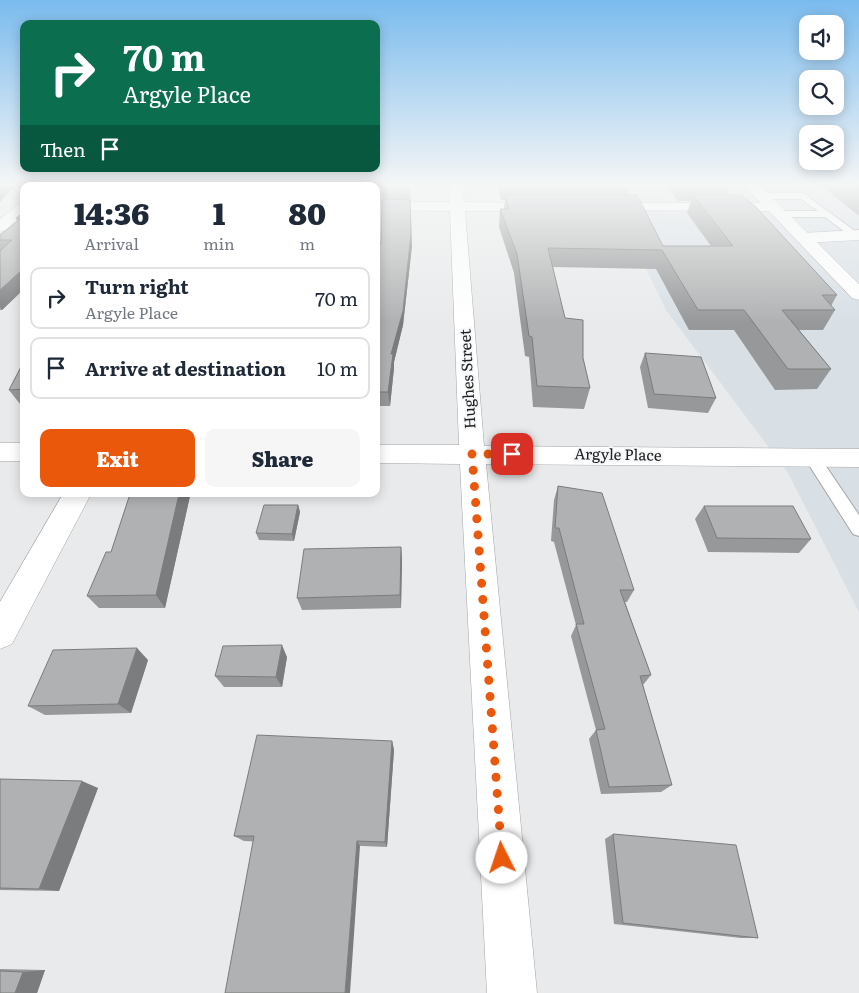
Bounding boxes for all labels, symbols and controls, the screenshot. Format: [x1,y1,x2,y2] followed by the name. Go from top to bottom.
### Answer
[799,15,844,170] map controls
[799,15,844,60] button: sound
[123,30,205,82] text: 70 m
[40,40,105,105] icon: right
[799,70,844,115] button: search
[123,77,251,110] text: Argyle Place
[799,125,844,170] button: layers
[40,135,86,163] text: Then
[96,135,124,163] icon: arrive
[74,190,149,234] text: 14:36
[213,190,225,234] text: 1
[289,190,326,234] text: 80
[84,231,139,255] text: Arrival
[203,231,235,255] text: min
[300,231,315,255] text: m
[85,272,189,300] text: Turn right
[42,284,70,312] icon: right
[315,284,358,312] text: 70 m
[85,300,178,324] text: Argyle Place
[452,328,481,430] street label: Hughes Street
[42,354,70,382] icon: arrive
[85,354,286,382] text: Arrive at destination
[317,354,358,382] text: 10 m
[40,429,195,487] button: Exit
[205,429,360,487] button: Share
[491,433,533,475] pin
[498,440,526,468] icon: arrive
[574,441,662,466] street label: Argyle Place
[475,831,527,883] position arrow

